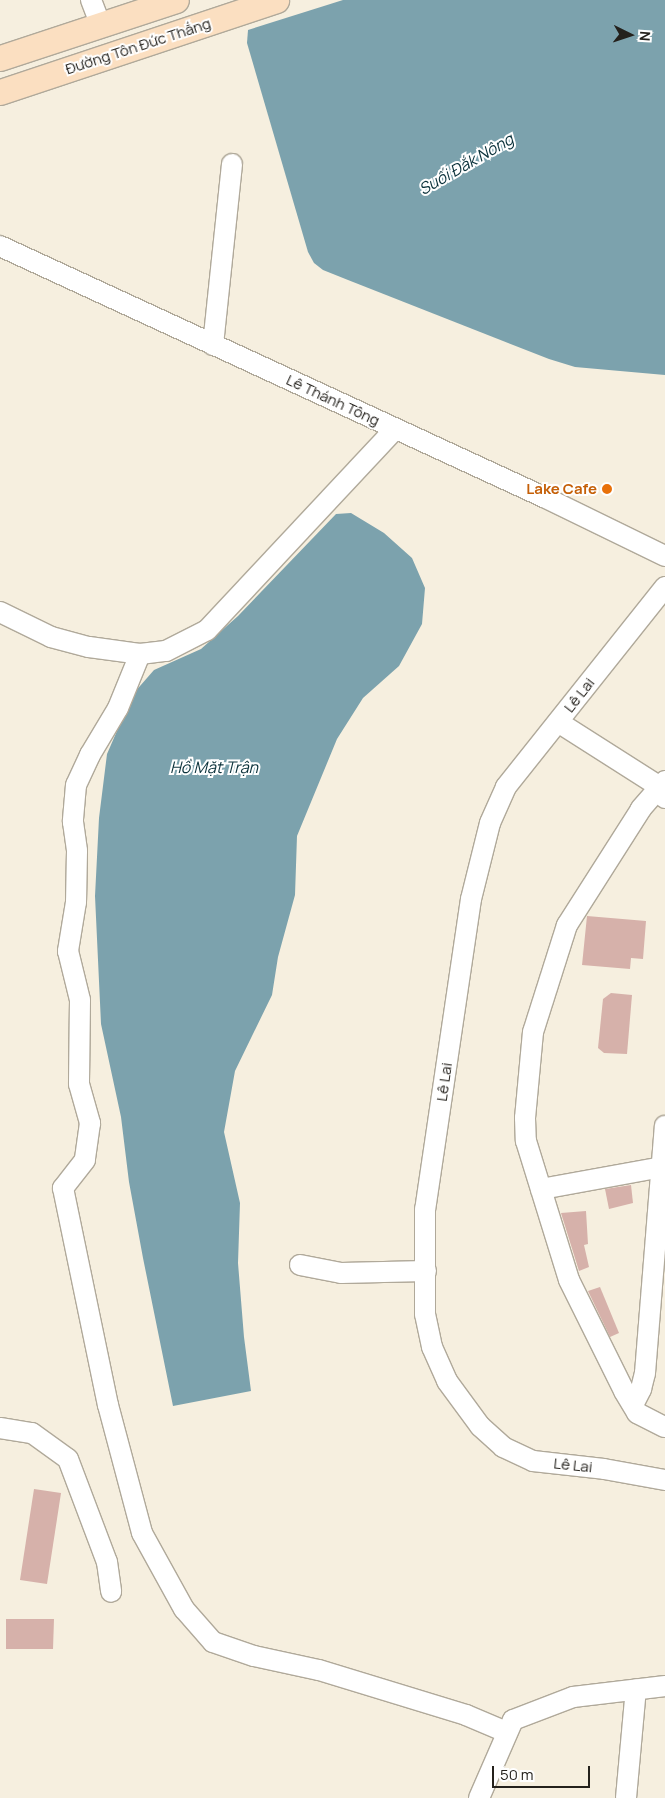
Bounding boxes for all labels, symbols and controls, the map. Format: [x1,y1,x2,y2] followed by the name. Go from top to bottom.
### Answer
[605,10,655,60] north arrow
[63,14,213,78] street label: Đường Tôn Đức Thắng
[636,30,655,42] text: N
[415,129,517,199] water label: Suối Đắk Nông
[283,371,383,429] street label: Lê Thánh Tông
[526,480,597,498] place label: Lake Cafe
[601,483,613,495] marker: Lake Cafe
[560,674,598,716] street label: Lê Lai
[170,757,258,777] water label: Hồ Mặt Trận
[432,1061,456,1103] street label: Lê Lai
[553,1454,593,1476] street label: Lê Lai
[495,1756,592,1788] scale bar
[500,1764,534,1785] text: 50 m

